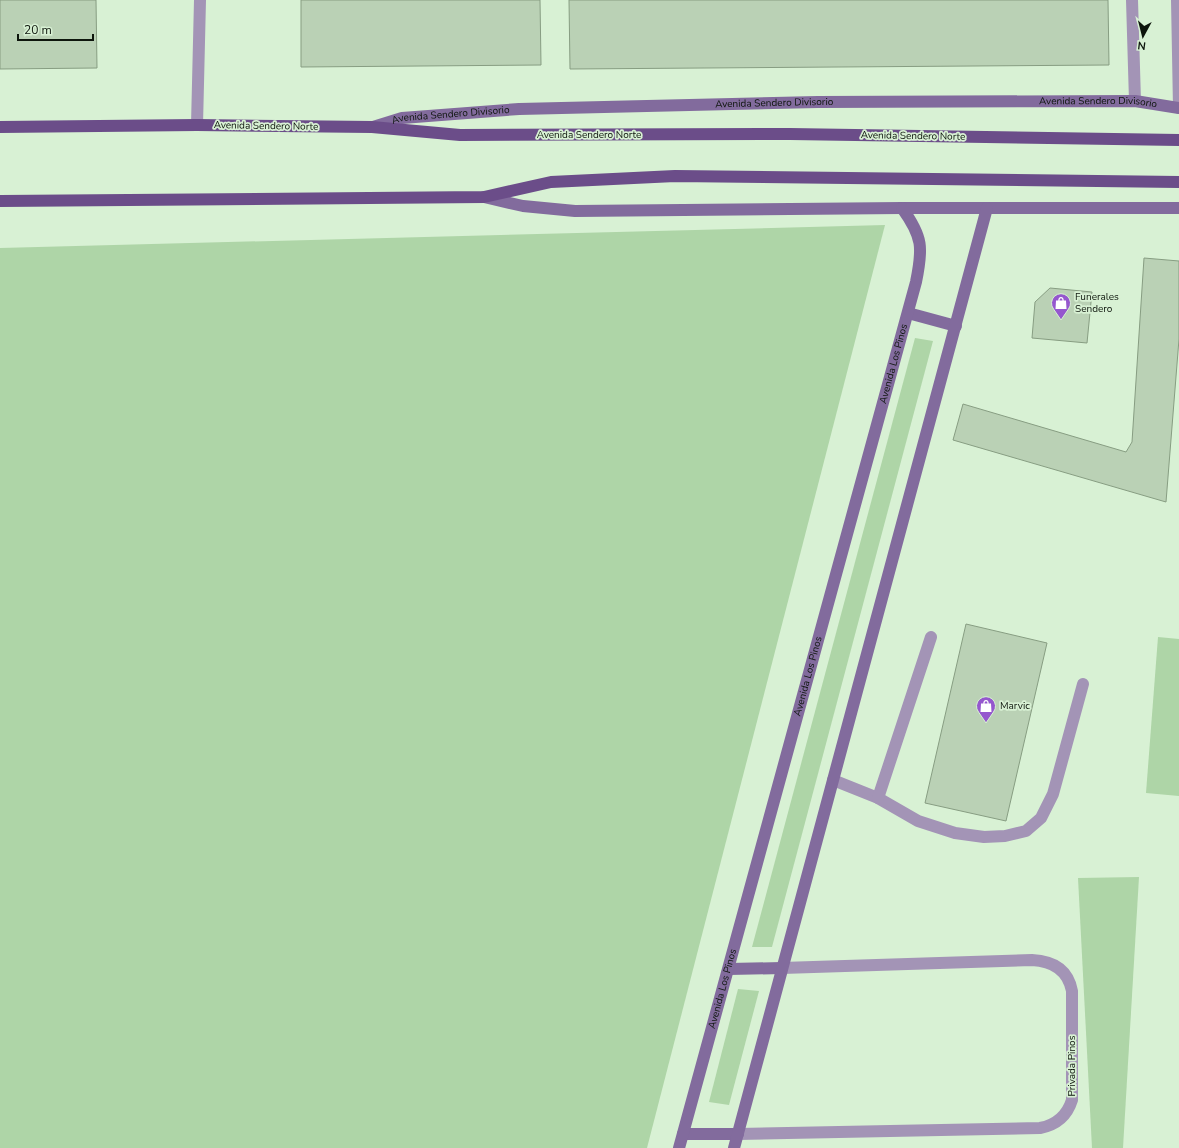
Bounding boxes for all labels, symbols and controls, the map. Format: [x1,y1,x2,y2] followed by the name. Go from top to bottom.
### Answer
[18,16,93,42] scale bar
[1123,16,1163,56] north arrow
[24,22,52,38] text: 20 m
[1137,37,1147,53] text: N
[1039,94,1159,111] street label: Avenida Sendero Divisorio
[715,95,834,111] street label: Avenida Sendero Divisorio
[390,103,510,128] street label: Avenida Sendero Divisorio
[214,118,318,134] street label: Avenida Sendero Norte
[537,128,641,142] street label: Avenida Sendero Norte
[861,128,965,144] street label: Avenida Sendero Norte
[1075,290,1119,316] place label: Funerales Sendero
[1050,292,1072,320] shop icon: Funerales Sendero
[876,322,911,405] street label: Avenida Los Pinos
[790,635,826,718] street label: Avenida Los Pinos
[975,695,997,723] shop icon: Marvic
[1000,699,1030,713] place label: Marvic
[705,947,740,1030] street label: Avenida Los Pinos
[1065,1035,1079,1096] street label: Privada Pinos

